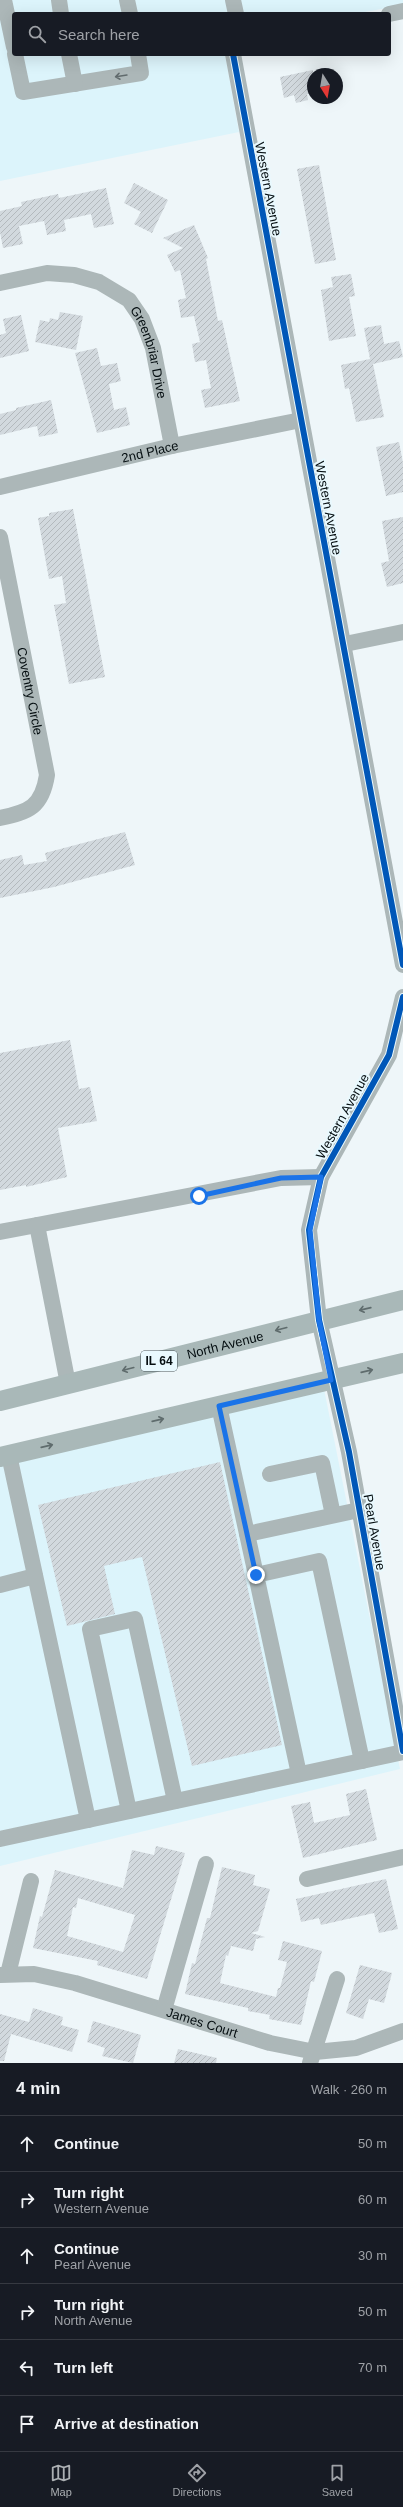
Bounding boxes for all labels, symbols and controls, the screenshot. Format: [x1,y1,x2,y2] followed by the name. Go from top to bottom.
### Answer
[12,12,391,56] search box
[26,23,48,45] icon: search
[58,26,140,43] text: Search here
[307,68,343,104] north arrow
[115,72,128,80] one-way arrow
[252,141,285,237] street label: Western Avenue
[127,303,170,400] street label: Greenbriar Drive
[120,438,180,466] street label: 2nd Place
[312,460,345,556] street label: Western Avenue
[14,646,46,736] street label: Coventry Circle
[313,1071,372,1161] street label: Western Avenue
[190,1187,208,1205] route start
[359,1305,372,1313] one-way arrow
[275,1326,288,1334] one-way arrow
[185,1328,265,1362] street label: North Avenue
[141,1351,177,1371] road number: IL 64
[122,1366,135,1373] one-way arrow
[360,1367,373,1375] one-way arrow
[151,1415,164,1423] one-way arrow
[40,1441,53,1449] one-way arrow
[360,1493,389,1571] street label: Pearl Avenue
[247,1566,265,1584] route end
[165,2005,240,2041] street label: James Court
[16,2079,60,2098] text: 4 min
[311,2082,387,2097] text: Walk · 260 m
[16,2133,38,2155] icon: ahead
[54,2135,119,2152] text: Continue
[358,2136,387,2151] text: 50 m
[54,2184,124,2201] text: Turn right
[16,2189,38,2211] icon: right
[358,2192,387,2207] text: 60 m
[54,2201,149,2216] text: Western Avenue
[54,2240,119,2257] text: Continue
[16,2245,38,2267] icon: ahead
[358,2248,387,2263] text: 30 m
[54,2257,131,2272] text: Pearl Avenue
[54,2296,124,2313] text: Turn right
[16,2301,38,2323] icon: right
[358,2304,387,2319] text: 50 m
[54,2313,133,2328] text: North Avenue
[16,2357,38,2379] icon: left
[54,2359,113,2376] text: Turn left
[358,2360,387,2375] text: 70 m
[16,2413,38,2435] icon: arrive
[54,2415,199,2432] text: Arrive at destination
[50,2462,72,2498] tab: Map
[172,2462,221,2498] tab: Directions
[322,2462,353,2498] tab: Saved

